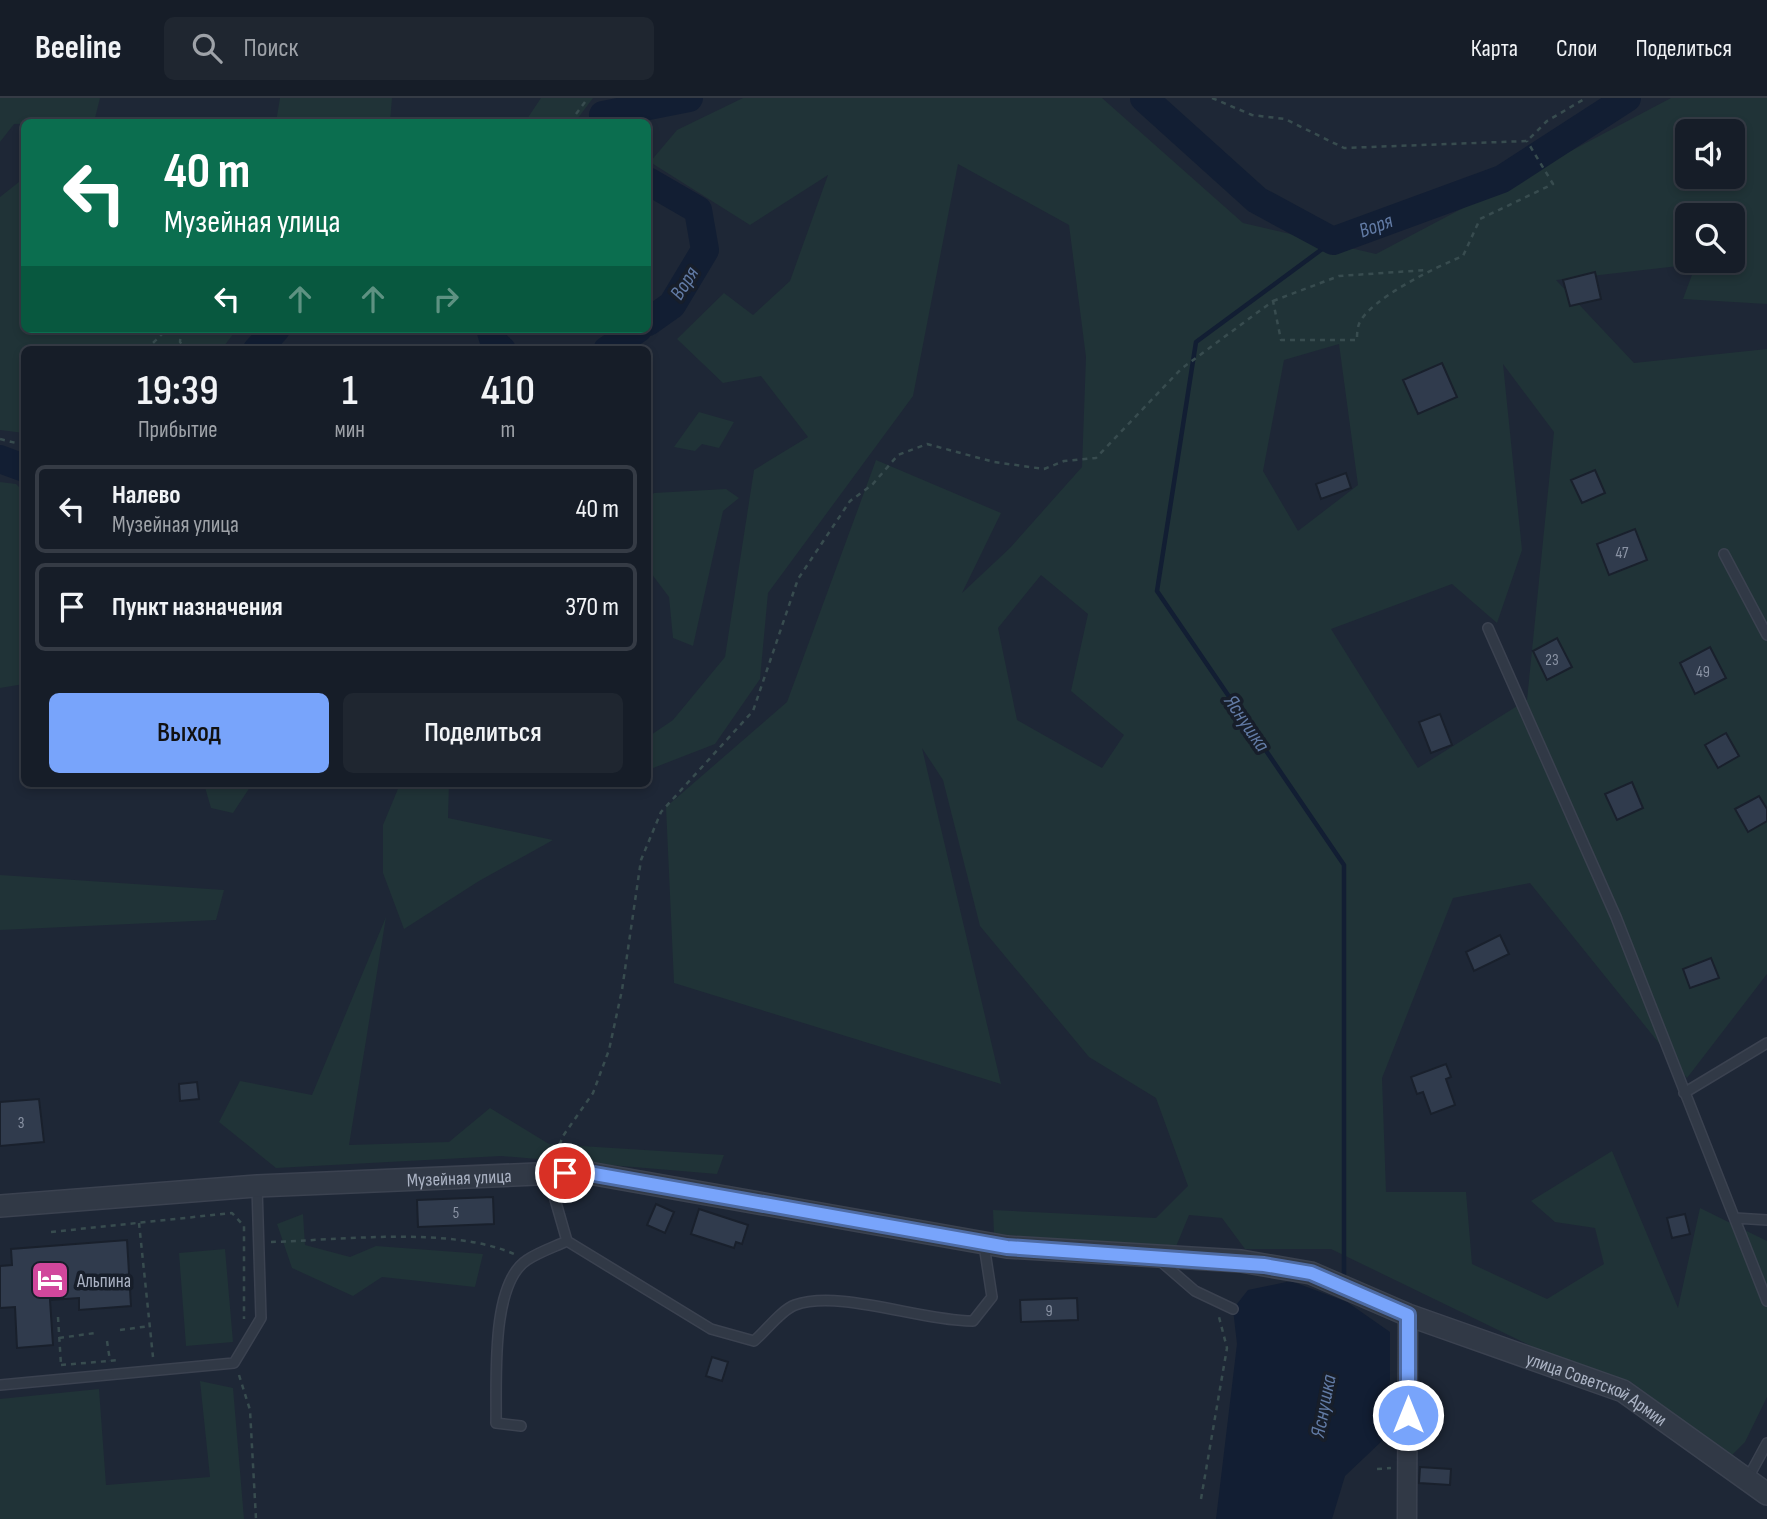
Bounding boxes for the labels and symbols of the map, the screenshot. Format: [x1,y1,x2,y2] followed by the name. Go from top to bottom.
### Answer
[1355,208,1396,243] water label: Воря
[665,262,704,304] water label: Воря
[1616,544,1629,563] house number: 47
[1545,651,1559,670] house number: 23
[1696,663,1710,682] house number: 49
[1218,689,1275,757] water label: Яснушка
[18,1114,24,1133] house number: 3
[535,1143,595,1203] pin
[406,1165,512,1193] street label: Музейная улица
[453,1204,459,1223] house number: 5
[29,1259,71,1301] hotel icon: Альпина
[76,1270,131,1293] place label: Альпина
[1045,1302,1053,1321] house number: 9
[1523,1348,1671,1432] street label: улица Советской Армии
[1305,1372,1342,1441] water label: Яснушка
[1371,1378,1445,1452] position arrow

